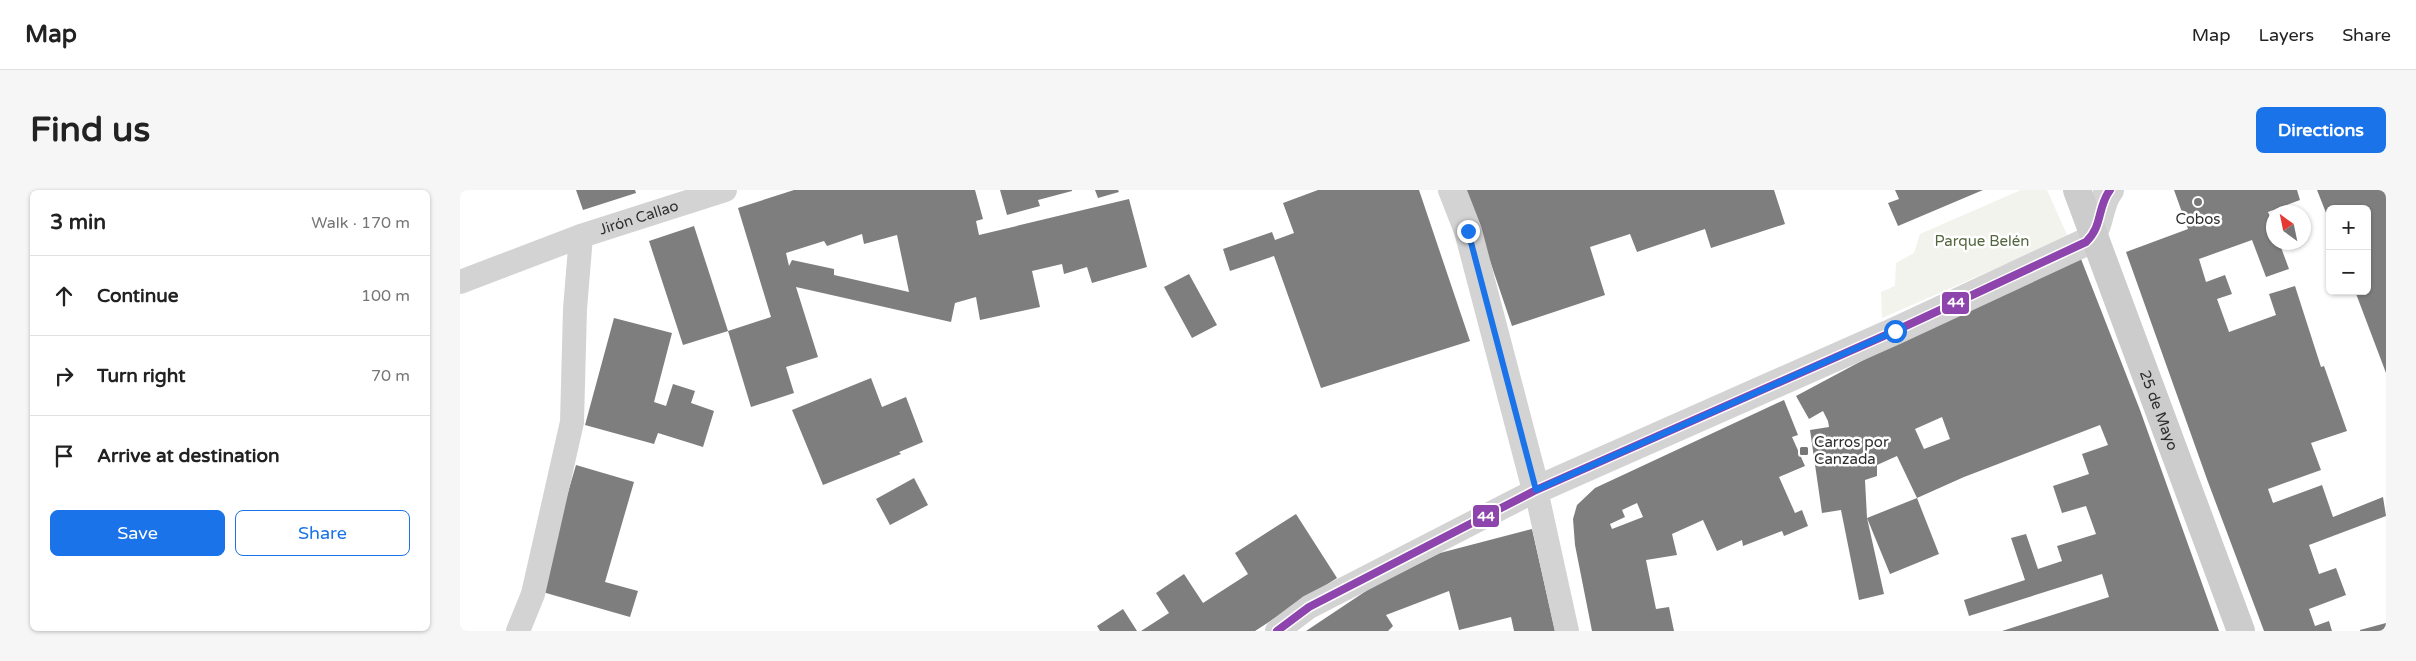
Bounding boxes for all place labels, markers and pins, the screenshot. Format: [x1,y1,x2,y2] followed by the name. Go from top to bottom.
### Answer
[2192,196,2204,208] marker: Cobos
[2175,210,2221,228] place label: Cobos
[1814,433,1889,468] place label: Carros por Canzada
[1798,445,1810,457] marker: Carros por Canzada

